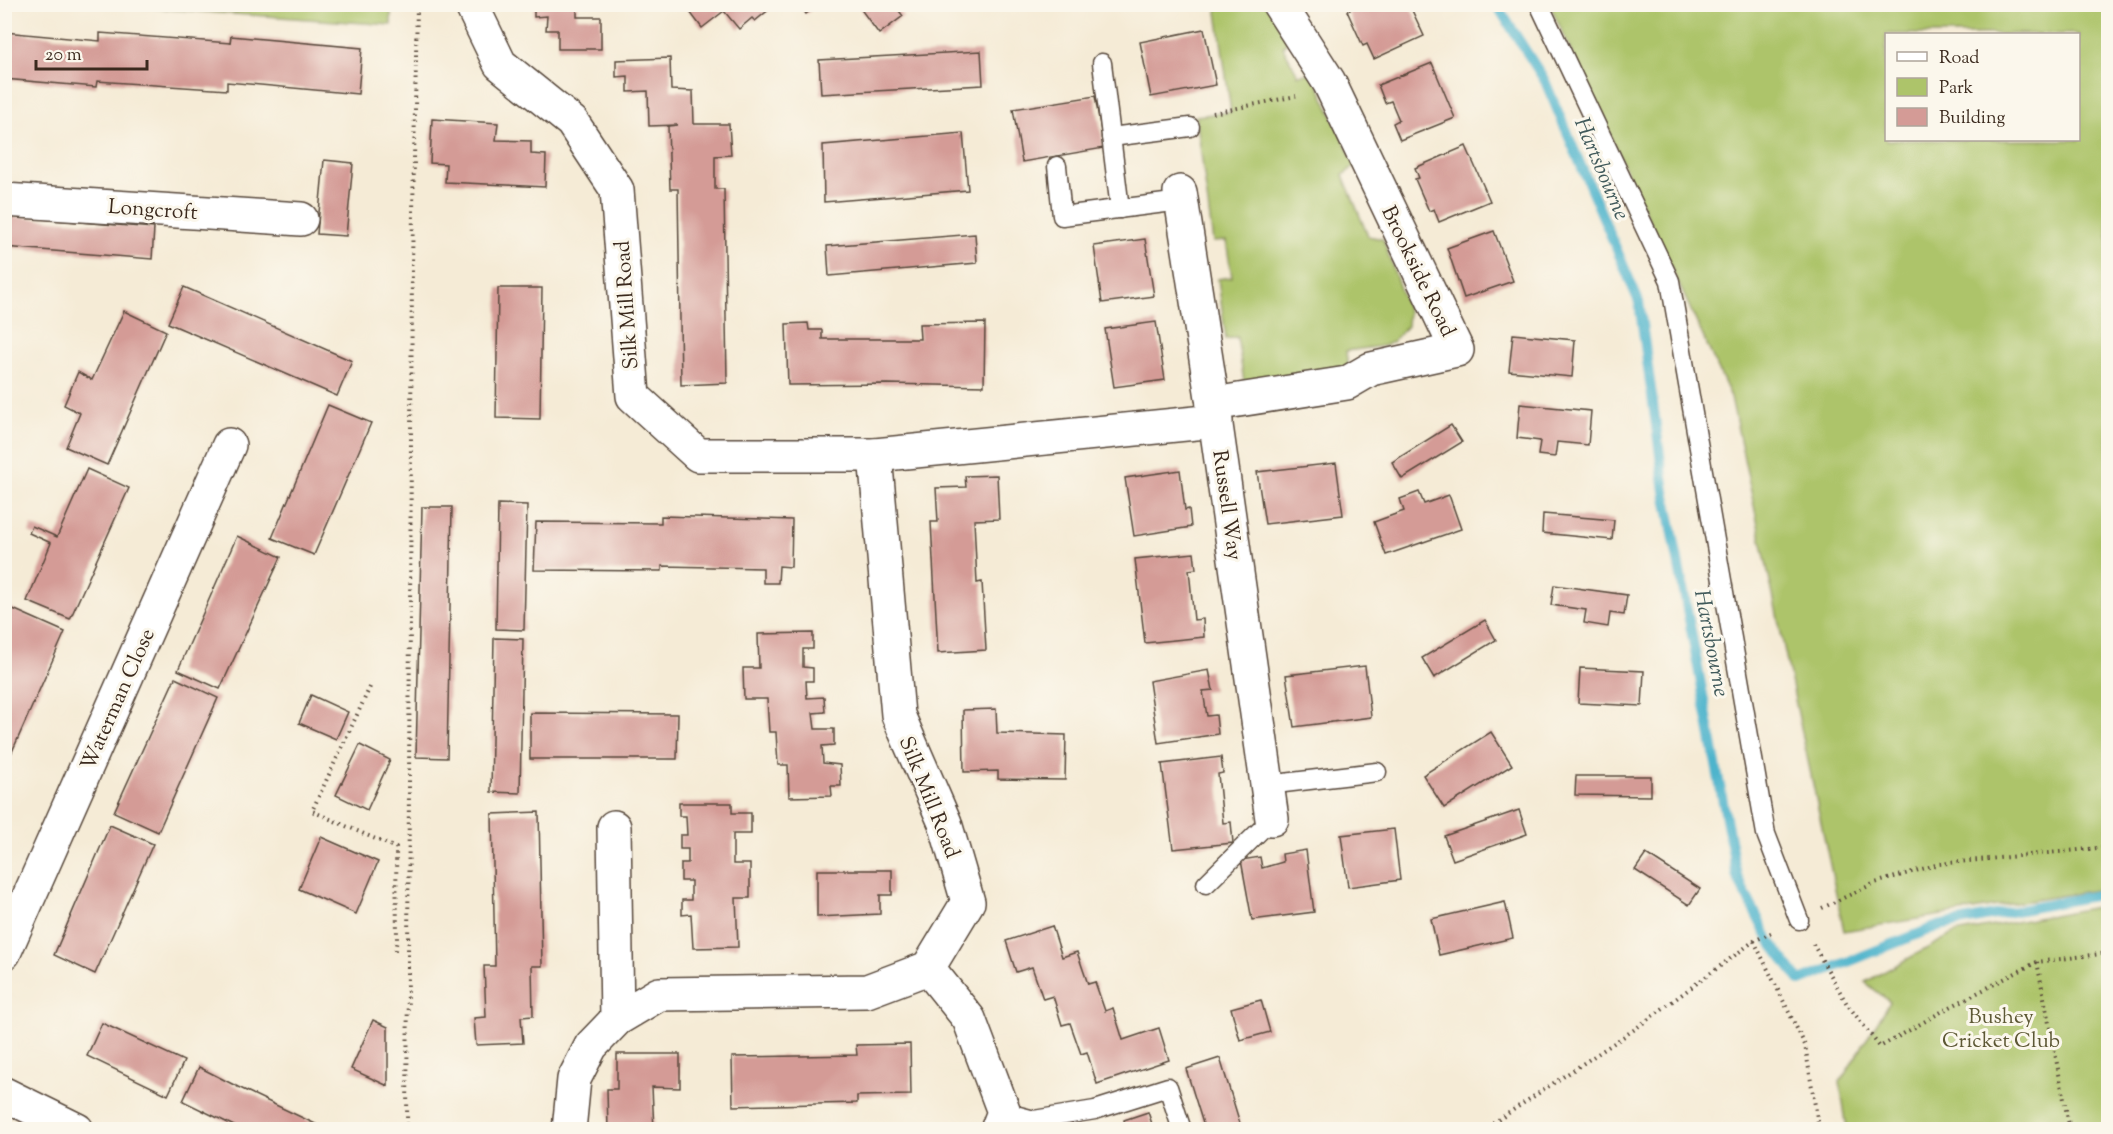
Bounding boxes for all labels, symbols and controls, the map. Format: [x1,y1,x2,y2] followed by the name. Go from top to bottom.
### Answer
[36,33,147,71] scale bar
[1885,33,2080,141] legend
[45,43,82,69] text: 20 m
[1939,46,1979,72] text: Road
[1939,76,1974,102] text: Park
[1939,106,2005,132] text: Building
[1564,113,1636,225] water label: Hartsbourne
[107,193,199,229] street label: Longcroft
[1372,201,1462,343] street label: Brookside Road
[609,239,647,370] street label: Silk Mill Road
[1203,448,1249,563] street label: Russell Way
[1684,587,1736,700] water label: Hartsbourne
[74,624,164,776] street label: Waterman Close
[890,732,966,863] street label: Silk Mill Road
[1942,1003,2060,1057] park label: Bushey Cricket Club

